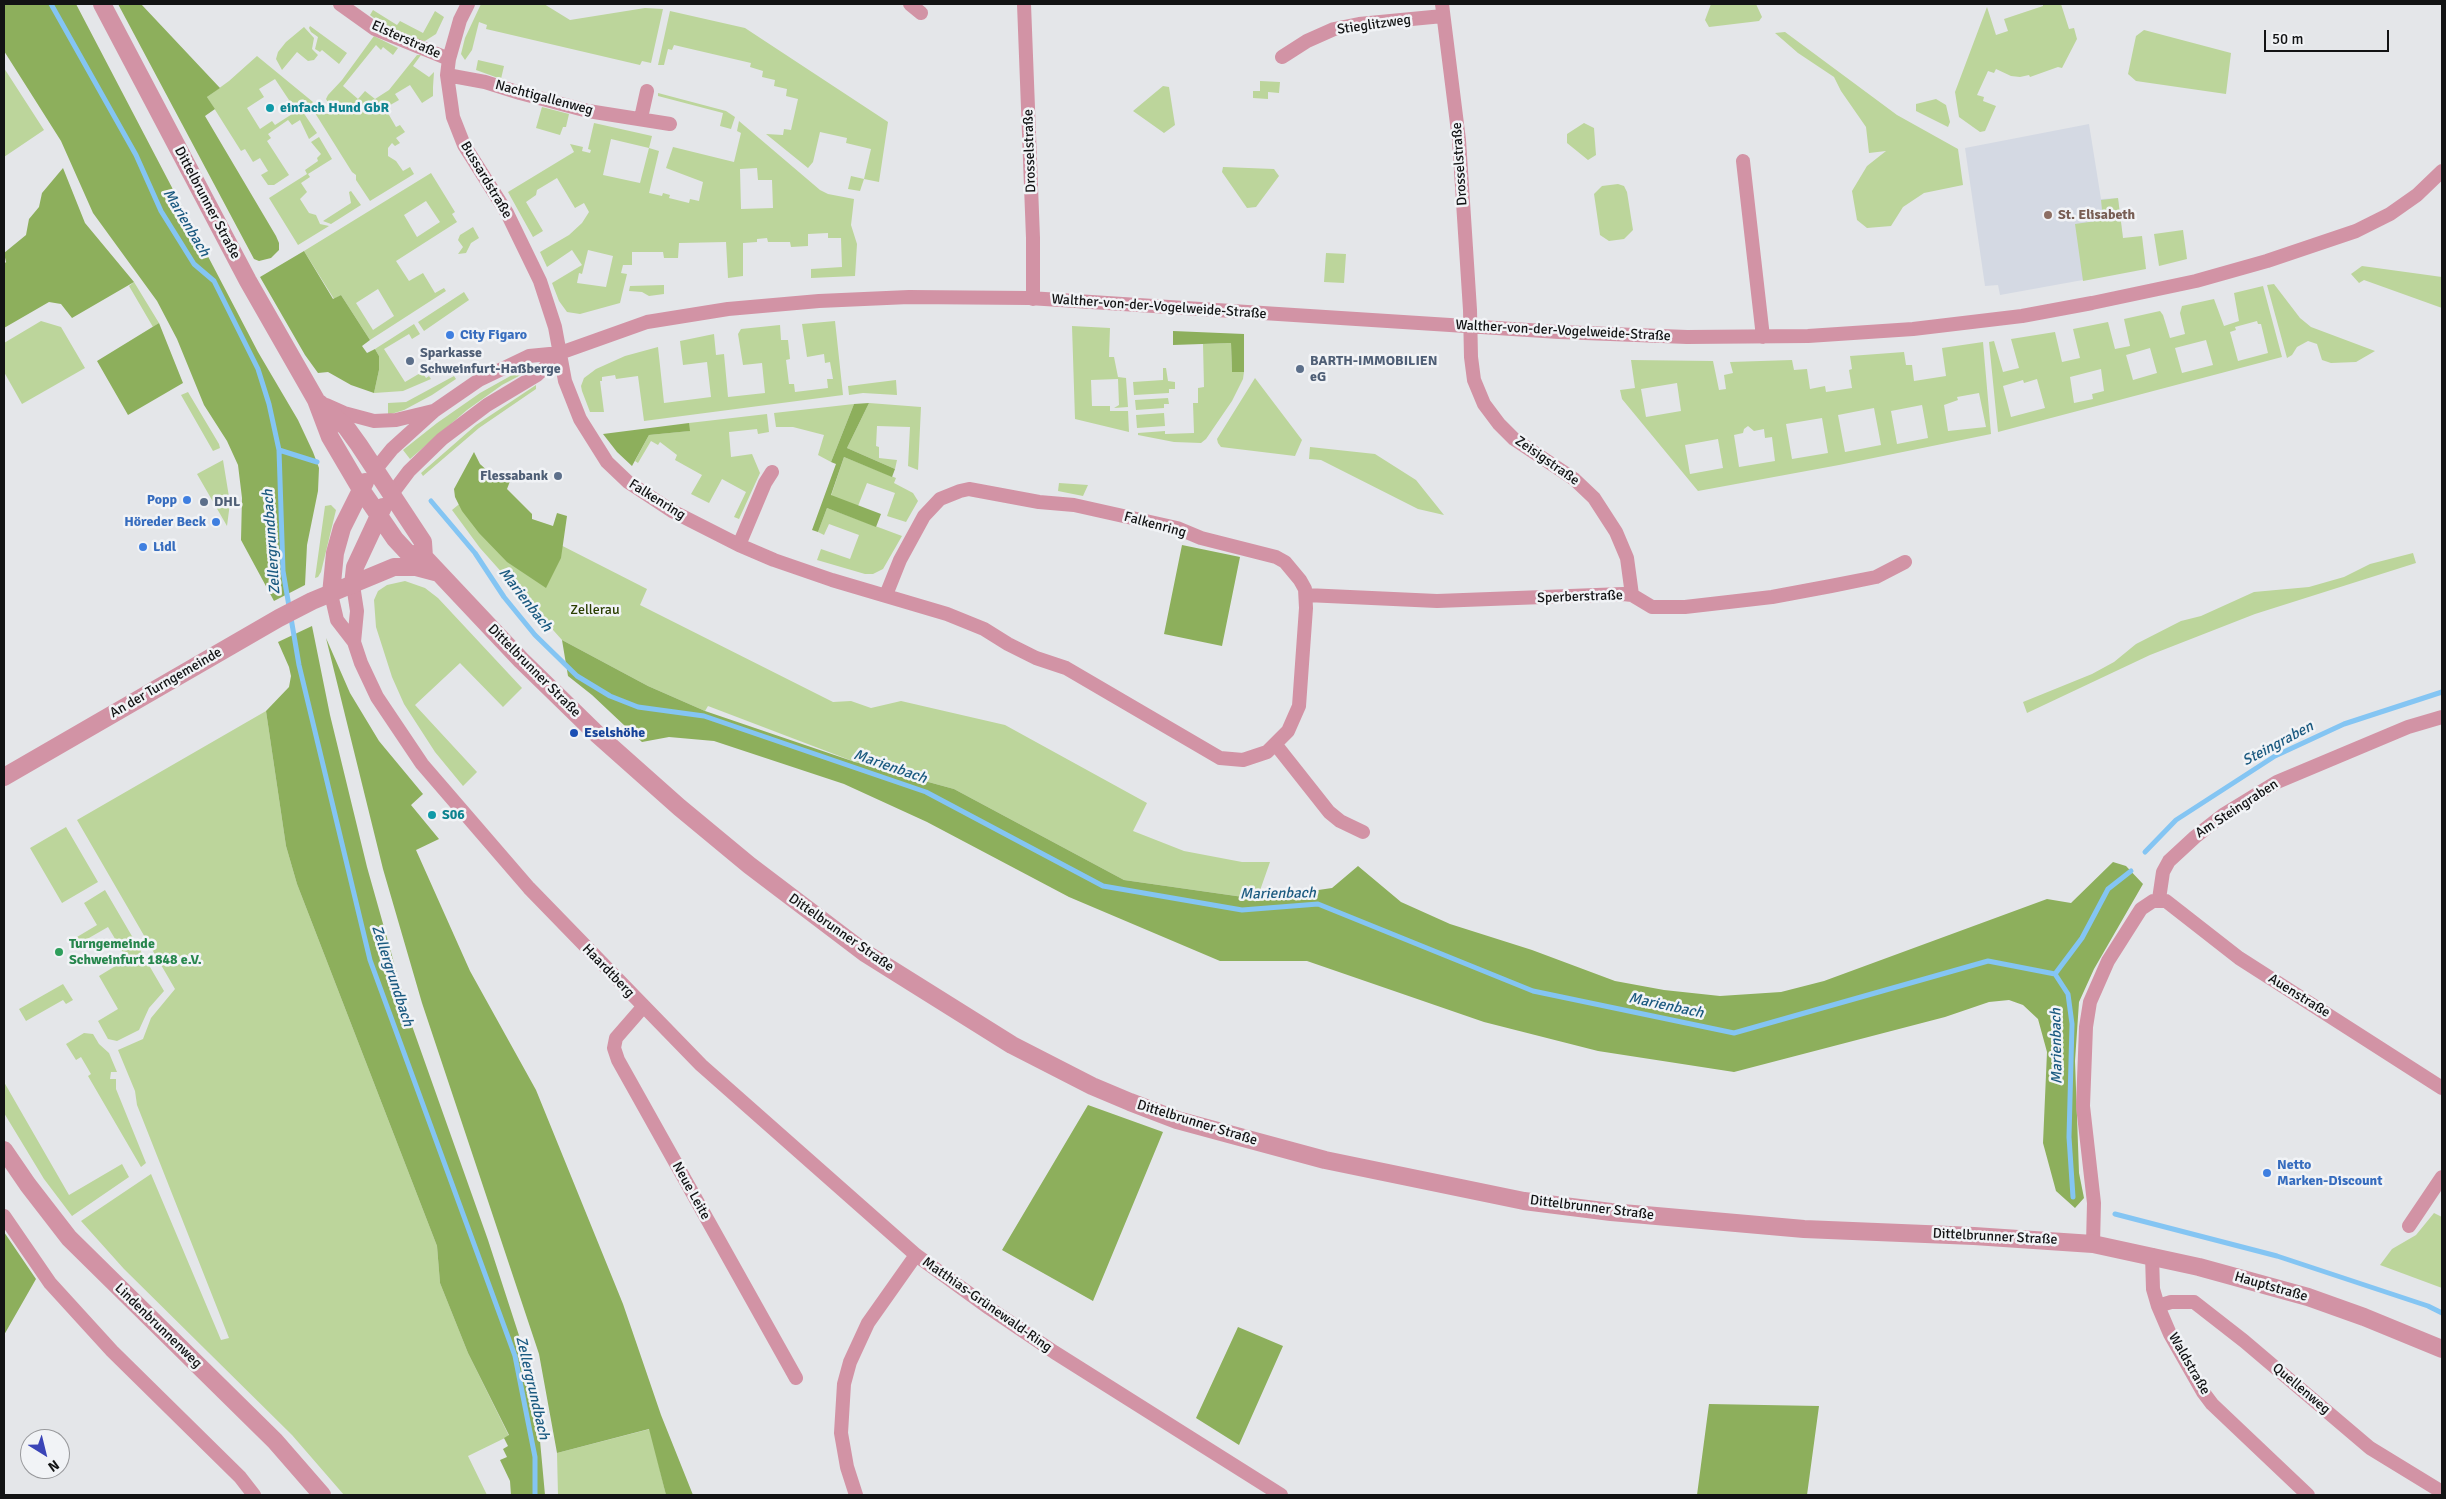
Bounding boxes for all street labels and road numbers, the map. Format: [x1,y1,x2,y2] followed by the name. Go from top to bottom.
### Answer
[1336,12,1412,38] street label: Stieglitzweg
[369,17,443,63] street label: Elsterstraße
[493,77,595,119] street label: Nachtigallenweg
[1020,109,1040,193] street label: Drosselstraße
[1449,122,1471,206] street label: Drosselstraße
[456,138,516,222] street label: Bussardstraße
[170,144,244,262] street label: Dittelbrunner Straße
[1051,291,1267,323] street label: Walther-von-der-Vogelweide-Straße
[1455,317,1671,345] street label: Walther-von-der-Vogelweide-Straße
[1512,433,1582,489] street label: Zeisigstraße
[626,476,688,524] street label: Falkenring
[1122,509,1188,541] street label: Falkenring
[1537,587,1623,607] street label: Sperberstraße
[484,621,584,721] street label: Dittelbrunner Straße
[107,644,225,722] street label: An der Turngemeinde
[2192,776,2282,842] street label: Am Steingraben
[785,890,897,976] street label: Dittelbrunner Straße
[578,941,638,1001] street label: Haardtberg
[2265,970,2333,1022] street label: Auenstraße
[1135,1097,1259,1149] street label: Dittelbrunner Straße
[668,1159,714,1223] street label: Neue Leite
[1529,1192,1655,1224] street label: Dittelbrunner Straße
[1932,1225,2058,1249] street label: Dittelbrunner Straße
[919,1254,1055,1356] street label: Matthias-Grünewald-Ring
[2232,1269,2310,1305] street label: Hauptstraße
[111,1280,205,1372] street label: Lindenbrunnenweg
[2165,1330,2213,1398] street label: Waldstraße
[2269,1360,2333,1418] street label: Quellenweg

